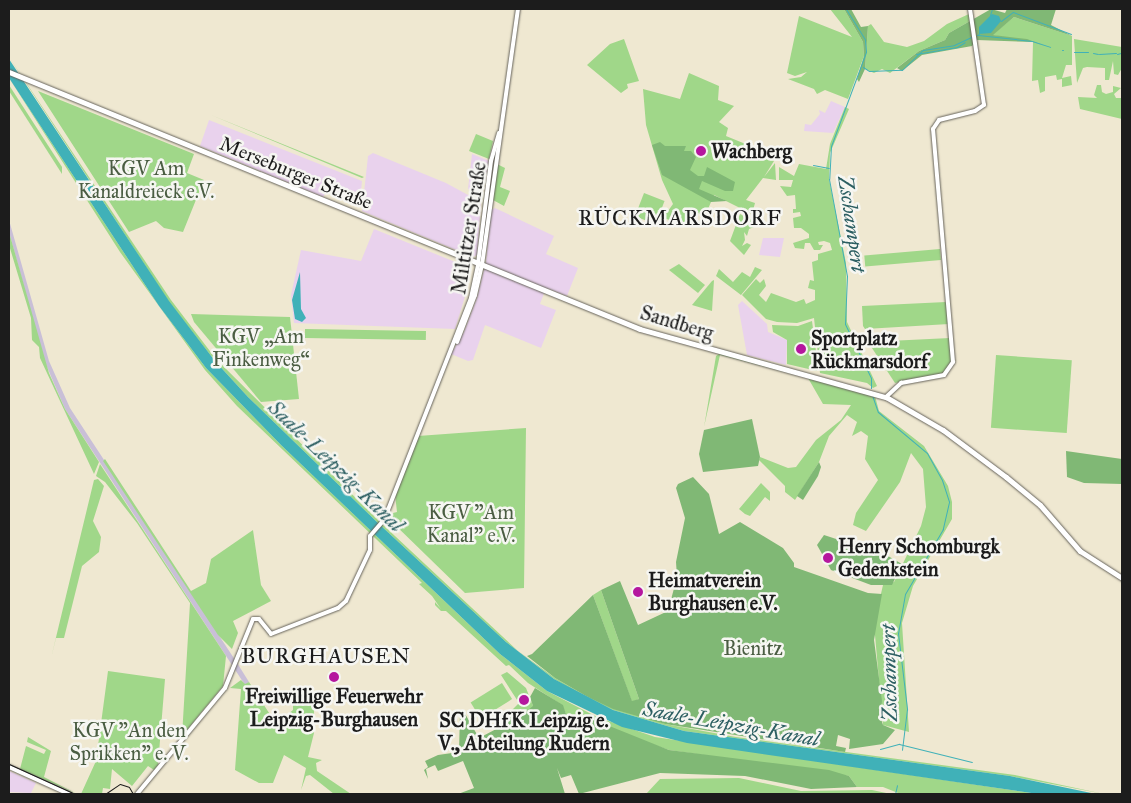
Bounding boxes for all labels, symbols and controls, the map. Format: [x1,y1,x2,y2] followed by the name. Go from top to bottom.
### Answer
[216,131,376,215] street label: Merseburger Straße
[711,139,792,163] place label: Wachberg
[695,145,707,157] marker: Wachberg
[78,157,214,204] park label: KGV Am Kanaldreieck e.V.
[447,160,491,296] street label: Miltitzer Straße
[833,174,871,274] water label: Zschampert
[577,205,783,231] district label: RÜCKMARSDORF
[637,300,717,346] street label: Sandberg
[212,325,310,372] park label: KGV „Am Finkenweg“
[811,326,928,373] place label: Sportplatz Rückmarsdorf
[795,343,807,355] marker: Sportplatz Rückmarsdorf
[263,395,409,537] water label: Saale-Leipzig-Kanal
[427,501,515,548] park label: KGV "Am Kanal" e.V.
[838,534,1000,581] place label: Henry Schomburgk Gedenkstein
[822,552,834,564] marker: Henry Schomburgk Gedenkstein
[648,568,778,615] place label: Heimatverein Burghausen e.V.
[632,586,644,598] marker: Heimatverein Burghausen e.V.
[876,624,902,722] water label: Zschampert
[723,636,783,660] park label: Bienitz
[240,643,412,669] district label: BURGHAUSEN
[328,671,340,683] marker: Freiwillige Feuerwehr Leipzig-Burghausen
[245,685,423,732] place label: Freiwillige Feuerwehr Leipzig-Burghausen
[518,694,530,706] marker: SC DHfK Leipzig e. V., Abteilung Rudern
[641,696,821,752] water label: Saale-Leipzig-Kanal
[438,708,610,755] place label: SC DHfK Leipzig e. V., Abteilung Rudern
[69,718,189,765] park label: KGV "An den Sprikken" e. V.

